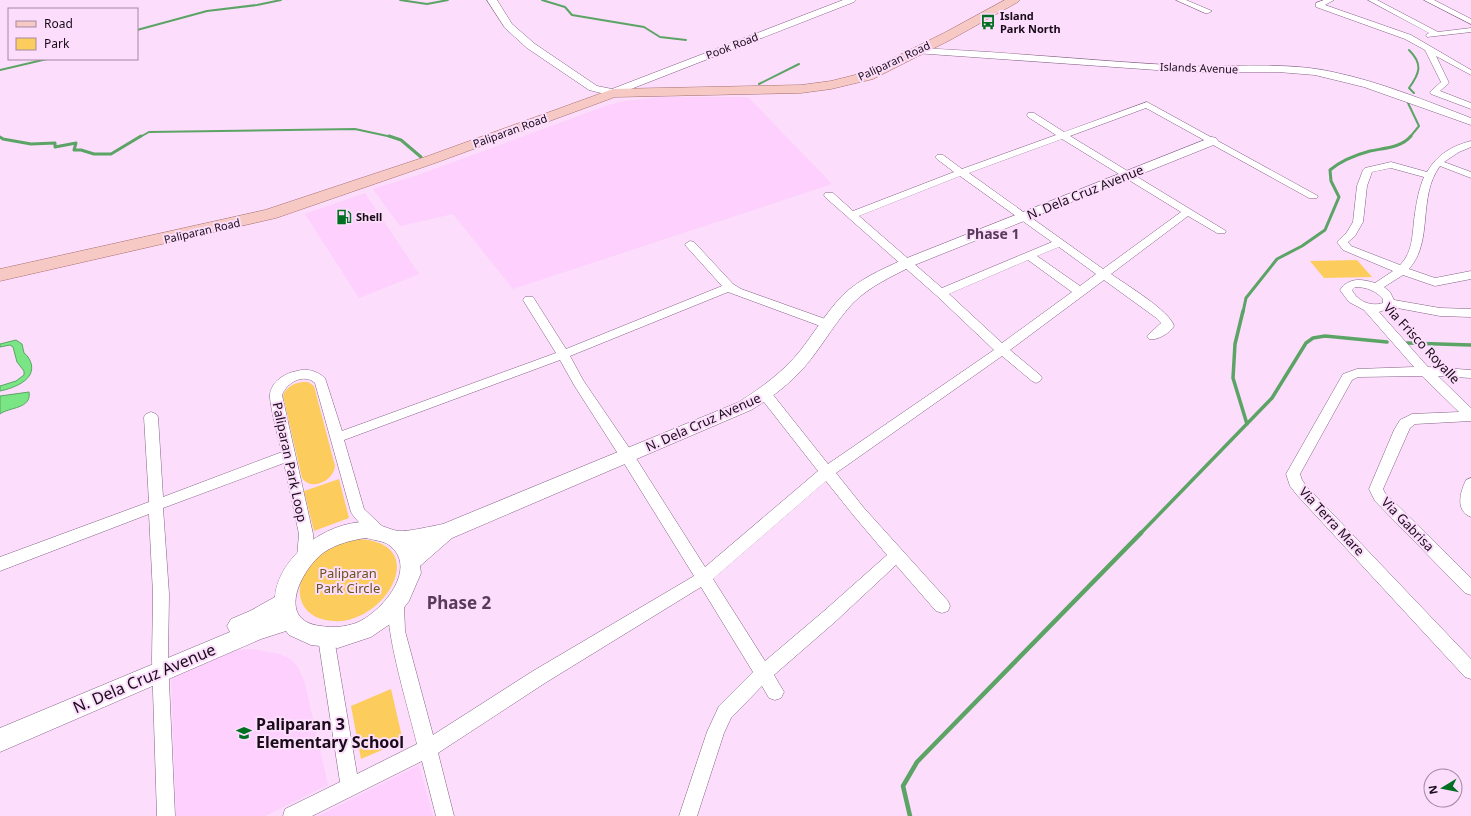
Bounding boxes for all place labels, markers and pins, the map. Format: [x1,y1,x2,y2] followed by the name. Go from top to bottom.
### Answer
[1000,8,1061,36] place label: Island Park North
[979,13,997,31] bus stop icon: Island Park North
[335,208,353,226] fuel station icon: Shell
[356,209,382,224] place label: Shell
[256,713,404,753] place label: Paliparan 3 Elementary School
[235,724,253,742] school or university icon: Paliparan 3 Elementary School

